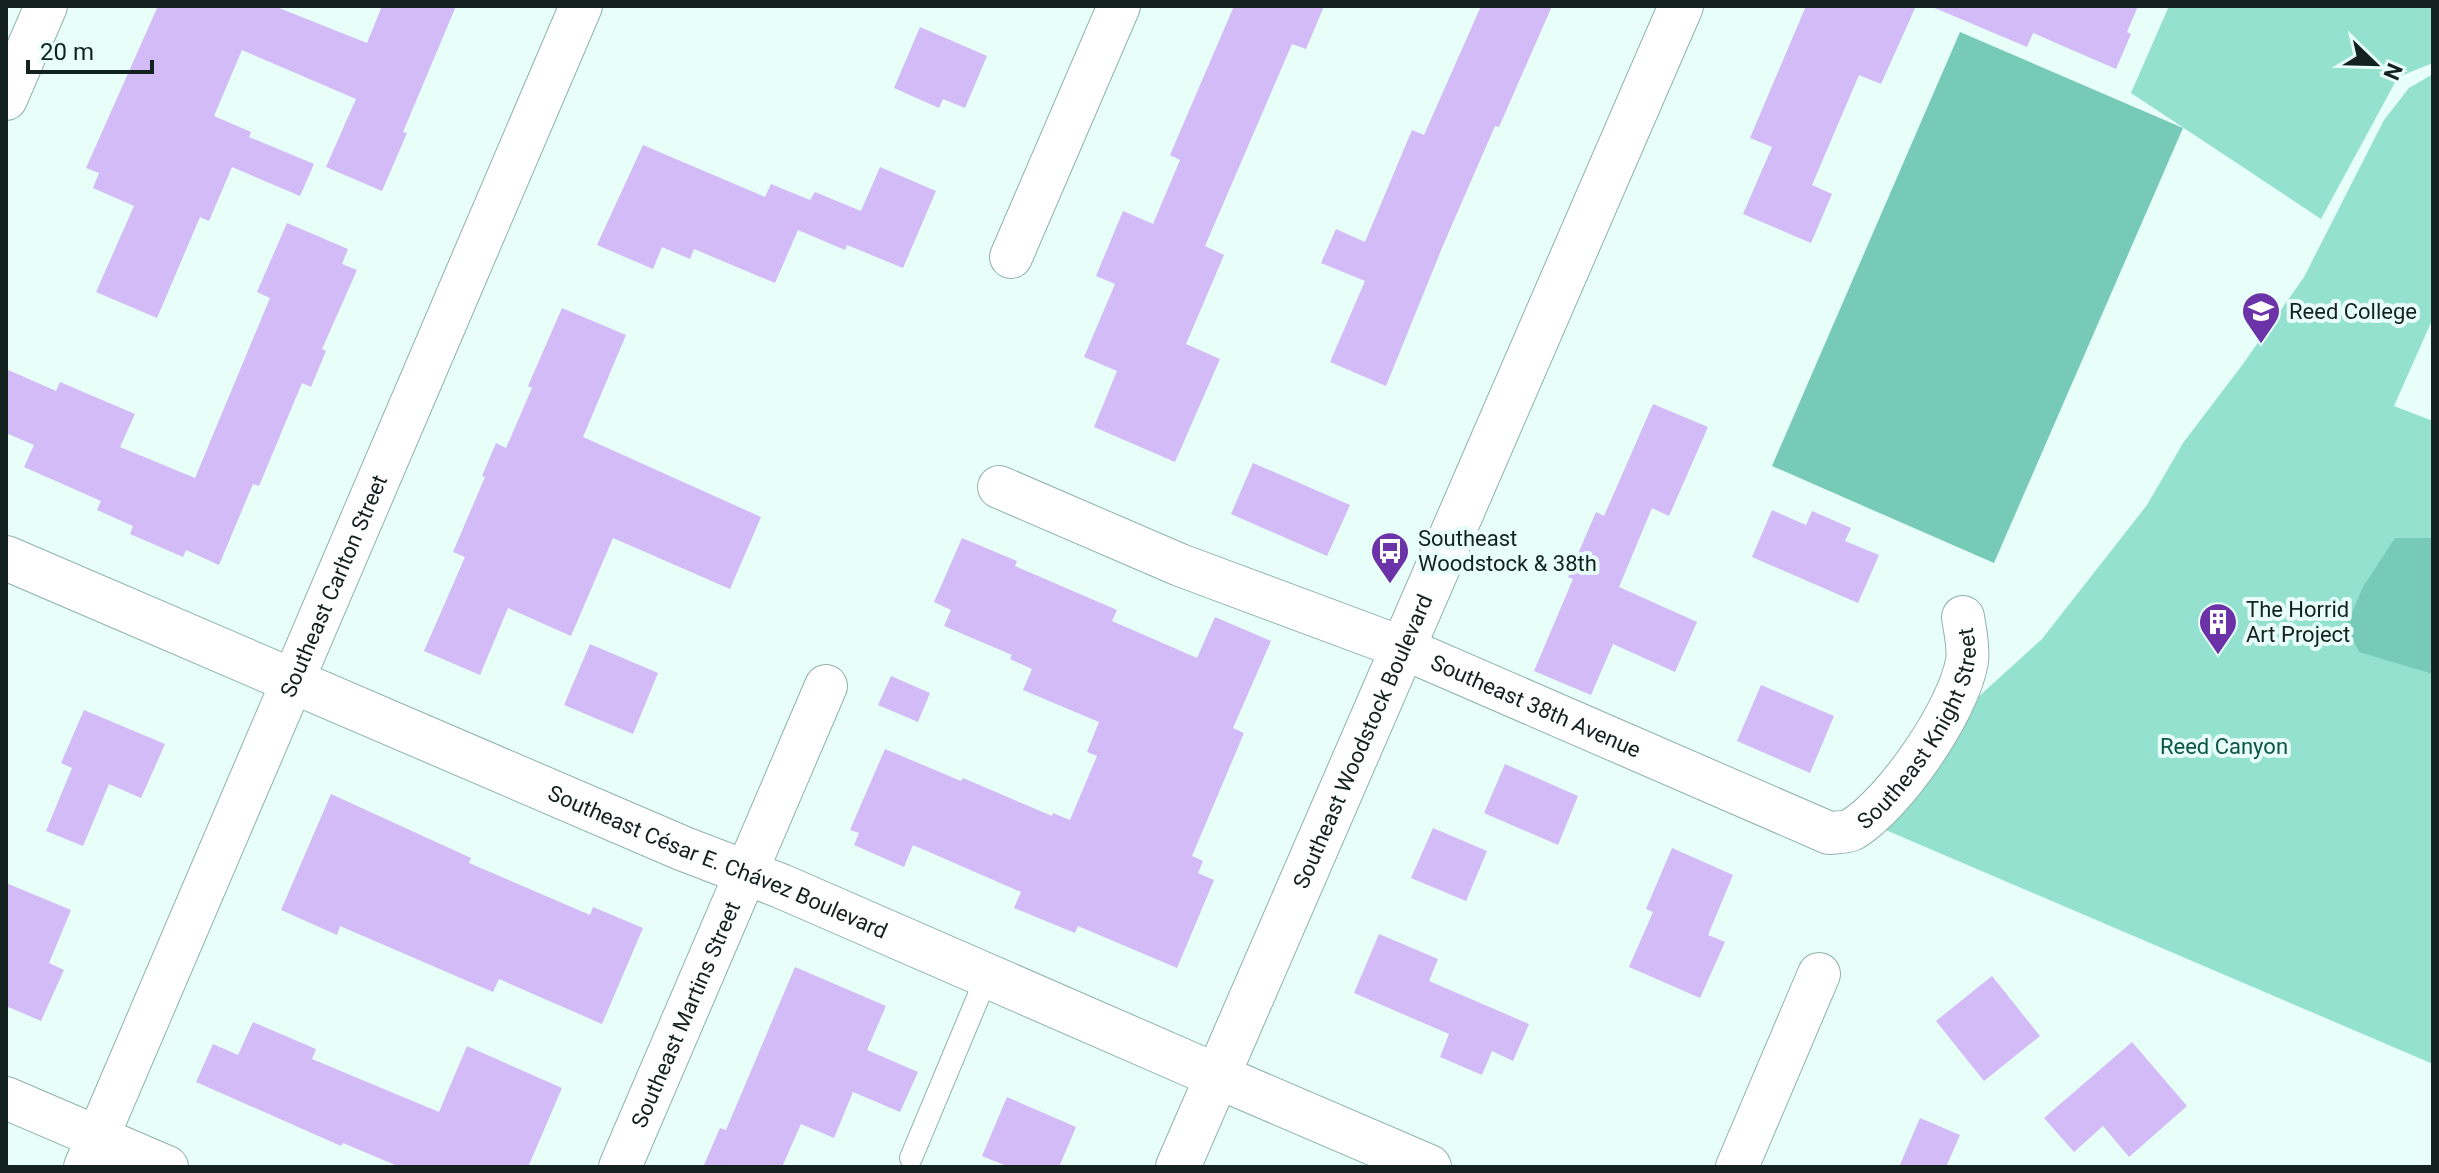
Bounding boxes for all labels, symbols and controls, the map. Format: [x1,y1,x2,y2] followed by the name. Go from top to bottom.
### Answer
[28,24,152,74] scale bar
[2335,24,2415,104] north arrow
[40,38,94,66] text: 20 m
[2378,60,2407,84] text: N
[2240,290,2282,345] school or university icon: Reed College
[2289,299,2417,324] place label: Reed College
[275,471,392,701] street label: Southeast Carlton Street
[1418,526,1597,576] place label: Southeast Woodstock & 38th
[1369,530,1411,585] bus stop icon: Southeast Woodstock & 38th
[1288,590,1437,892] street label: Southeast Woodstock Boulevard
[2246,597,2350,647] place label: The Horrid Art Project
[2197,601,2239,656] building icon: The Horrid Art Project
[1852,626,1980,834] street label: Southeast Knight Street
[1427,649,1645,762] street label: Southeast 38th Avenue
[2160,734,2288,759] park label: Reed Canyon
[545,780,891,943] street label: Southeast César E. Chávez Boulevard
[626,898,745,1131] street label: Southeast Martins Street

